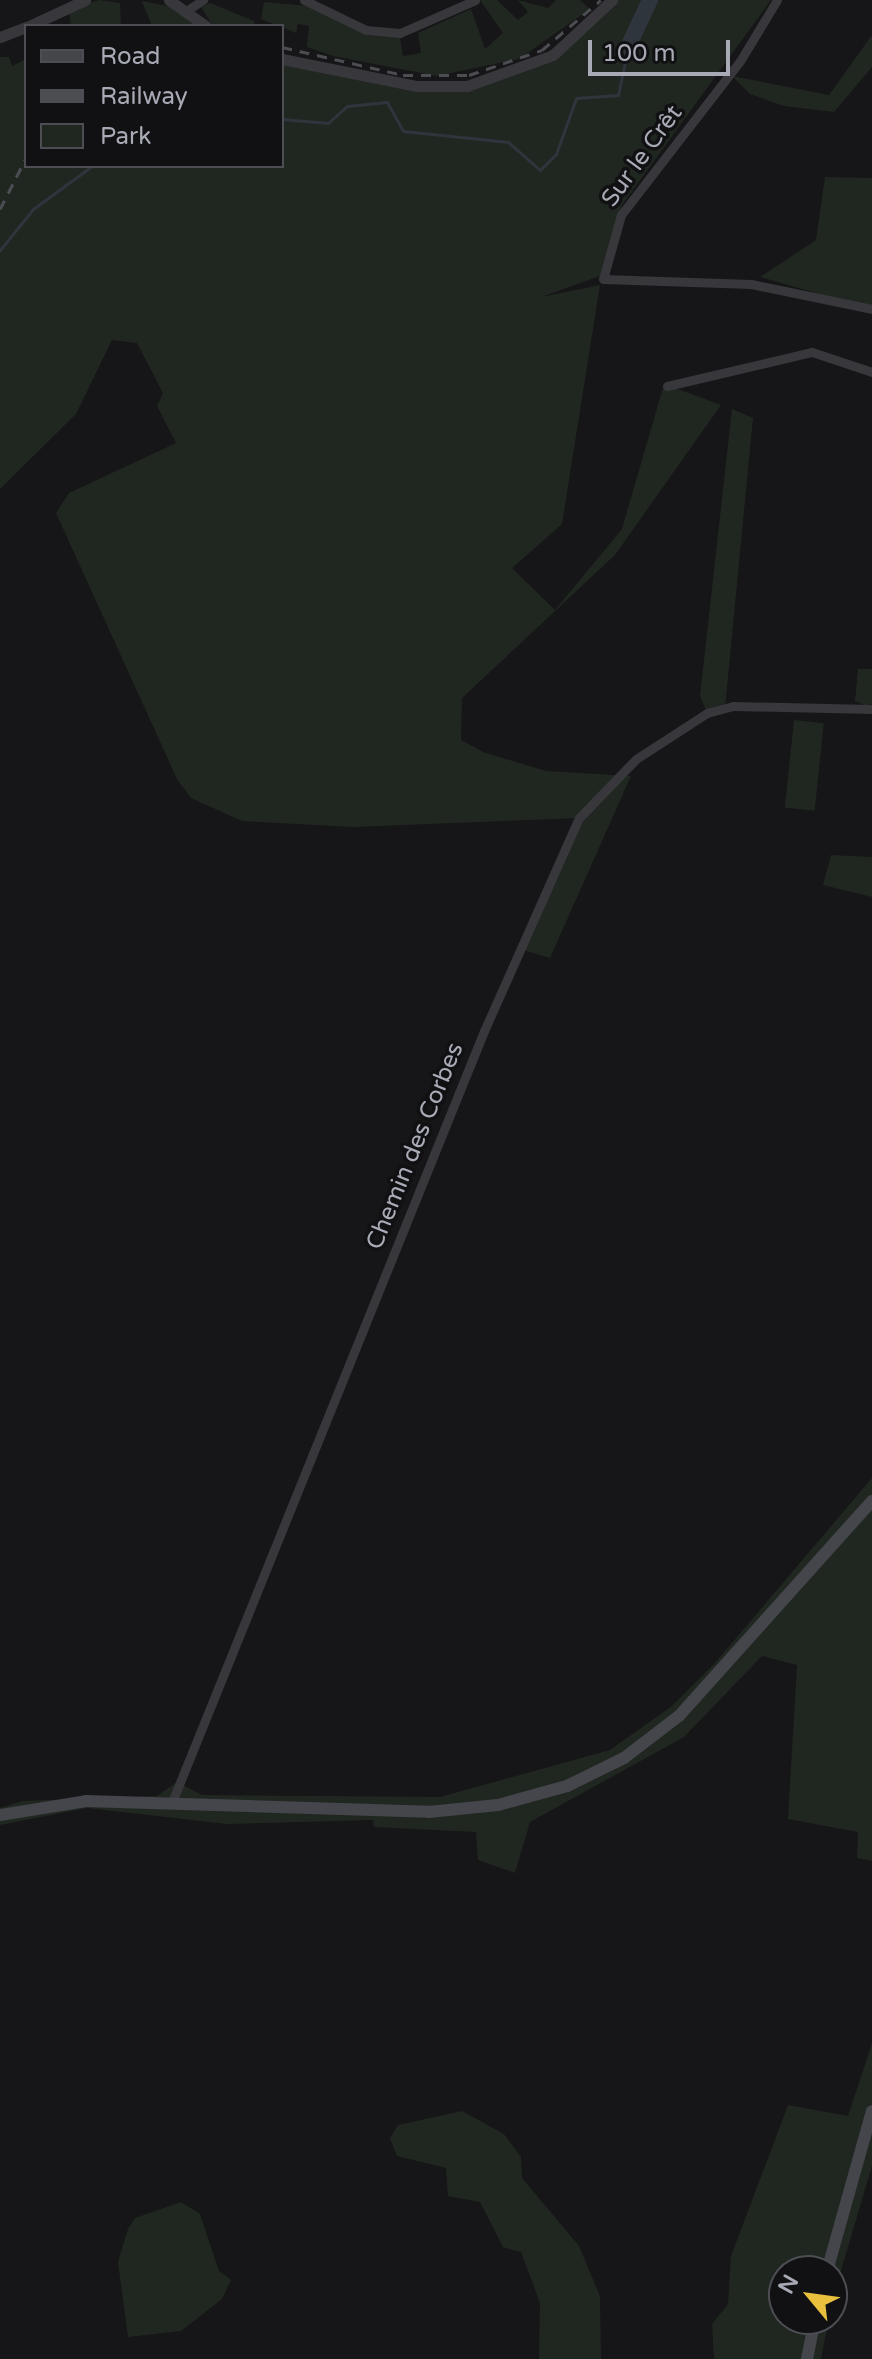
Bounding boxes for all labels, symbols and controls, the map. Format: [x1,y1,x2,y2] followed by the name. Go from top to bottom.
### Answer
[24,24,284,168] legend
[592,24,734,74] scale bar
[602,39,676,68] text: 100 m
[100,42,160,71] text: Road
[100,82,188,111] text: Railway
[596,100,688,212] street label: Sur le Crêt
[100,122,151,151] text: Park
[360,1038,470,1254] street label: Chemin des Corbes
[768,2255,848,2335] north arrow
[773,2270,804,2298] text: N

